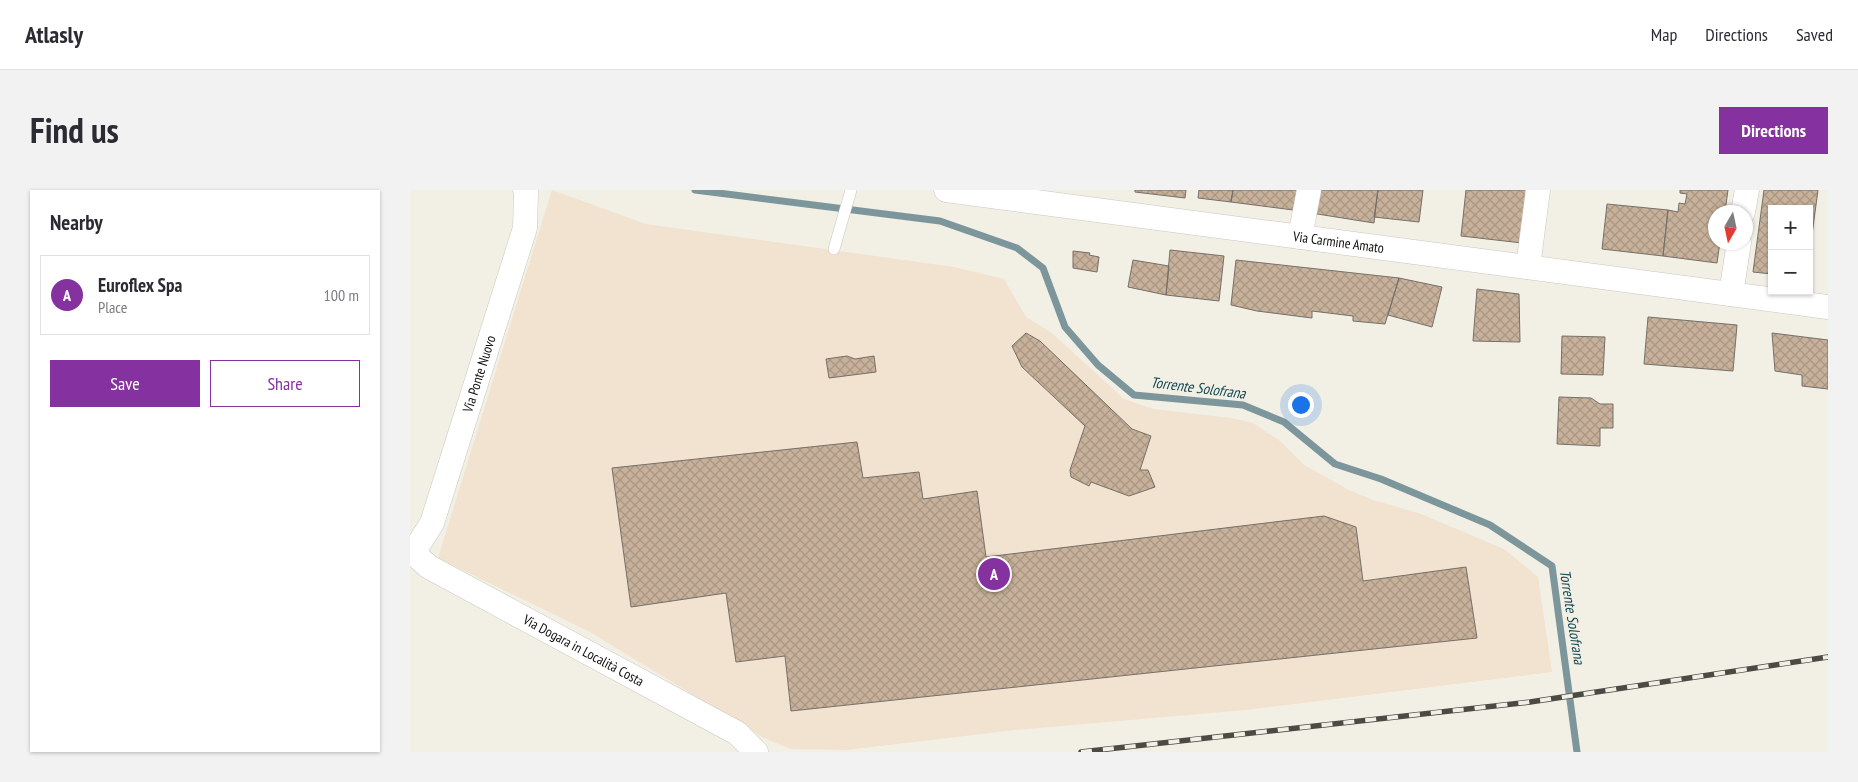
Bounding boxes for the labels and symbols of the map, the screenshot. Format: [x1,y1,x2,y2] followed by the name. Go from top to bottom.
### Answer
[1708,205,1753,250] north arrow
[1291,227,1385,257] street label: Via Carmine Amato
[458,333,500,415] street label: Via Ponte Nuovo
[1150,372,1248,403] water label: Torrente Solofrana
[1288,392,1314,418] your location
[978,555,1010,593] pin: A
[1556,568,1589,666] water label: Torrente Solofrana
[519,610,647,690] street label: Via Dogara in Località Costa

